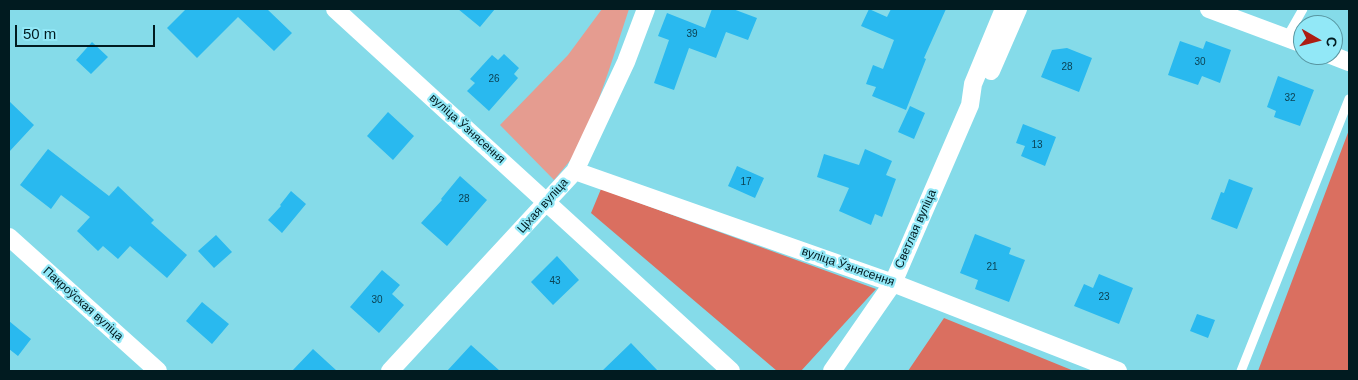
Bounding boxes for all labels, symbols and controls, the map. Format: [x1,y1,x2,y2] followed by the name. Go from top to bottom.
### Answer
[18,15,158,47] scale bar
[1293,15,1343,65] north arrow
[23,25,56,42] text: 50 m
[686,28,698,40] house number: 39
[1323,36,1340,48] text: С
[1194,56,1206,68] house number: 30
[1061,61,1073,73] house number: 28
[488,73,500,85] house number: 26
[426,91,508,167] street label: вуліца Ўзнясення
[1284,92,1296,104] house number: 32
[1031,139,1043,151] house number: 13
[515,176,571,236] street label: Ціхая вуліца
[740,176,752,188] house number: 17
[892,187,940,271] street label: Светлая вуліца
[458,193,470,205] house number: 28
[800,244,896,290] street label: вуліца Ўзнясення
[986,261,998,273] house number: 21
[40,264,126,344] street label: Пакроўская вуліца
[549,275,561,287] house number: 43
[1098,291,1110,303] house number: 23
[371,294,383,306] house number: 30

